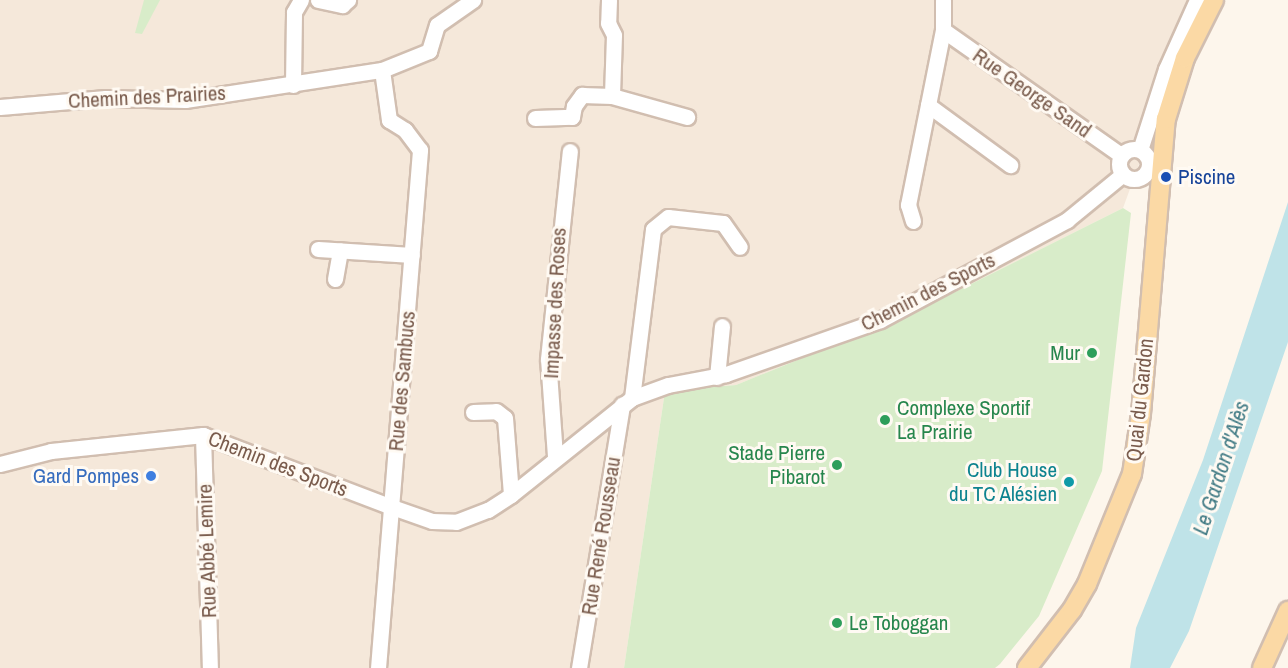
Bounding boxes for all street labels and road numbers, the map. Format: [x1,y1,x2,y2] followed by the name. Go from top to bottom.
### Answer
[968,43,1096,143] street label: Rue George Sand
[67,80,227,114] street label: Chemin des Prairies
[538,227,572,379] street label: Impasse des Roses
[857,247,999,337] street label: Chemin des Sports
[383,310,421,452] street label: Rue des Sambucs
[1121,337,1159,463] street label: Quai du Gardon
[205,426,351,502] street label: Chemin des Sports
[576,455,626,617] street label: Rue René Rousseau
[192,483,222,619] street label: Rue Abbé Lemire

